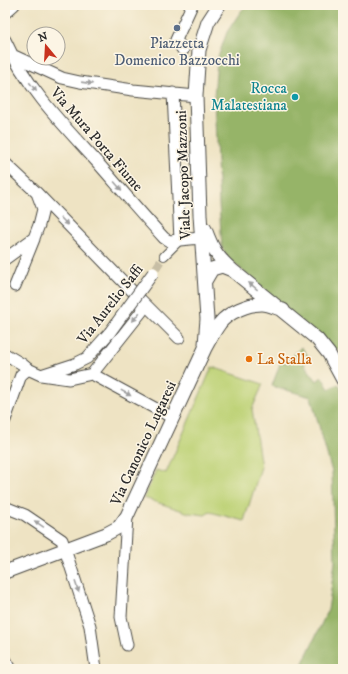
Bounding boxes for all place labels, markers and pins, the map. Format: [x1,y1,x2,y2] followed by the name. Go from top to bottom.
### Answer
[172,23,182,33] marker: Piazzetta Domenico Bazzocchi
[114,34,240,70] place label: Piazzetta Domenico Bazzocchi
[211,79,288,115] place label: Rocca Malatestiana
[290,92,300,102] marker: Rocca Malatestiana
[257,350,312,369] place label: La Stalla
[244,354,254,364] marker: La Stalla

